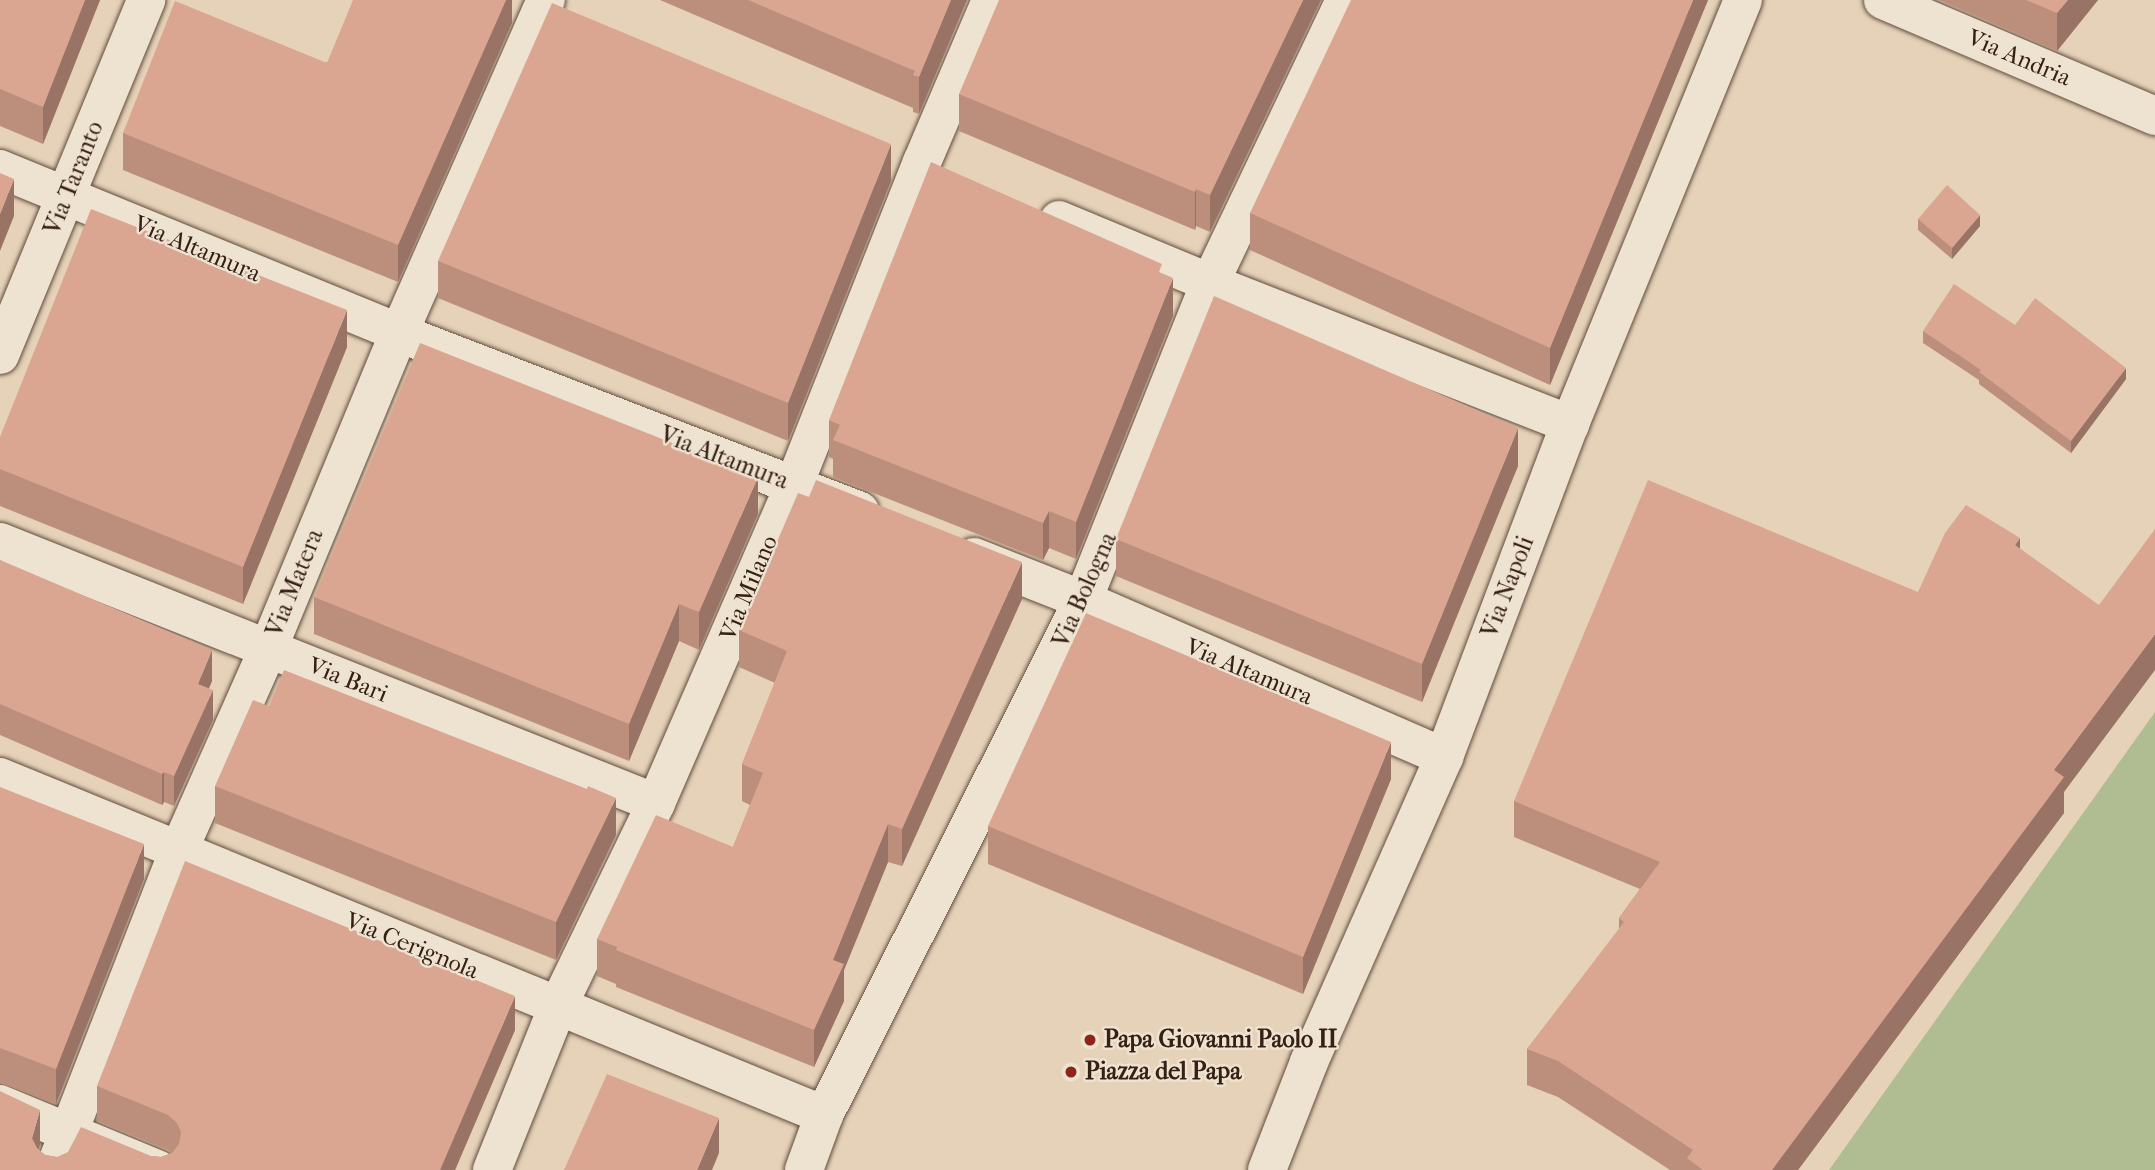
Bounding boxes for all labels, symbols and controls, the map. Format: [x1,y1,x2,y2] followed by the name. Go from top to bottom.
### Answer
[1963,23,2075,93] street label: Via Andria
[38,117,110,239] street label: Via Taranto
[129,209,265,289] street label: Via Altamura
[656,420,792,496] street label: Via Altamura
[260,525,330,641] street label: Via Matera
[1047,528,1123,652] street label: Via Bologna
[714,531,784,645] street label: Via Milano
[1475,532,1541,642] street label: Via Napoli
[1181,632,1317,712] street label: Via Altamura
[304,651,392,709] street label: Via Bari
[341,906,483,986] street label: Via Cerignola
[1104,1026,1337,1054] place label: Papa Giovanni Paolo II
[1082,1032,1098,1048] marker: Papa Giovanni Paolo II
[1085,1058,1241,1086] place label: Piazza del Papa
[1063,1064,1079,1080] marker: Piazza del Papa

